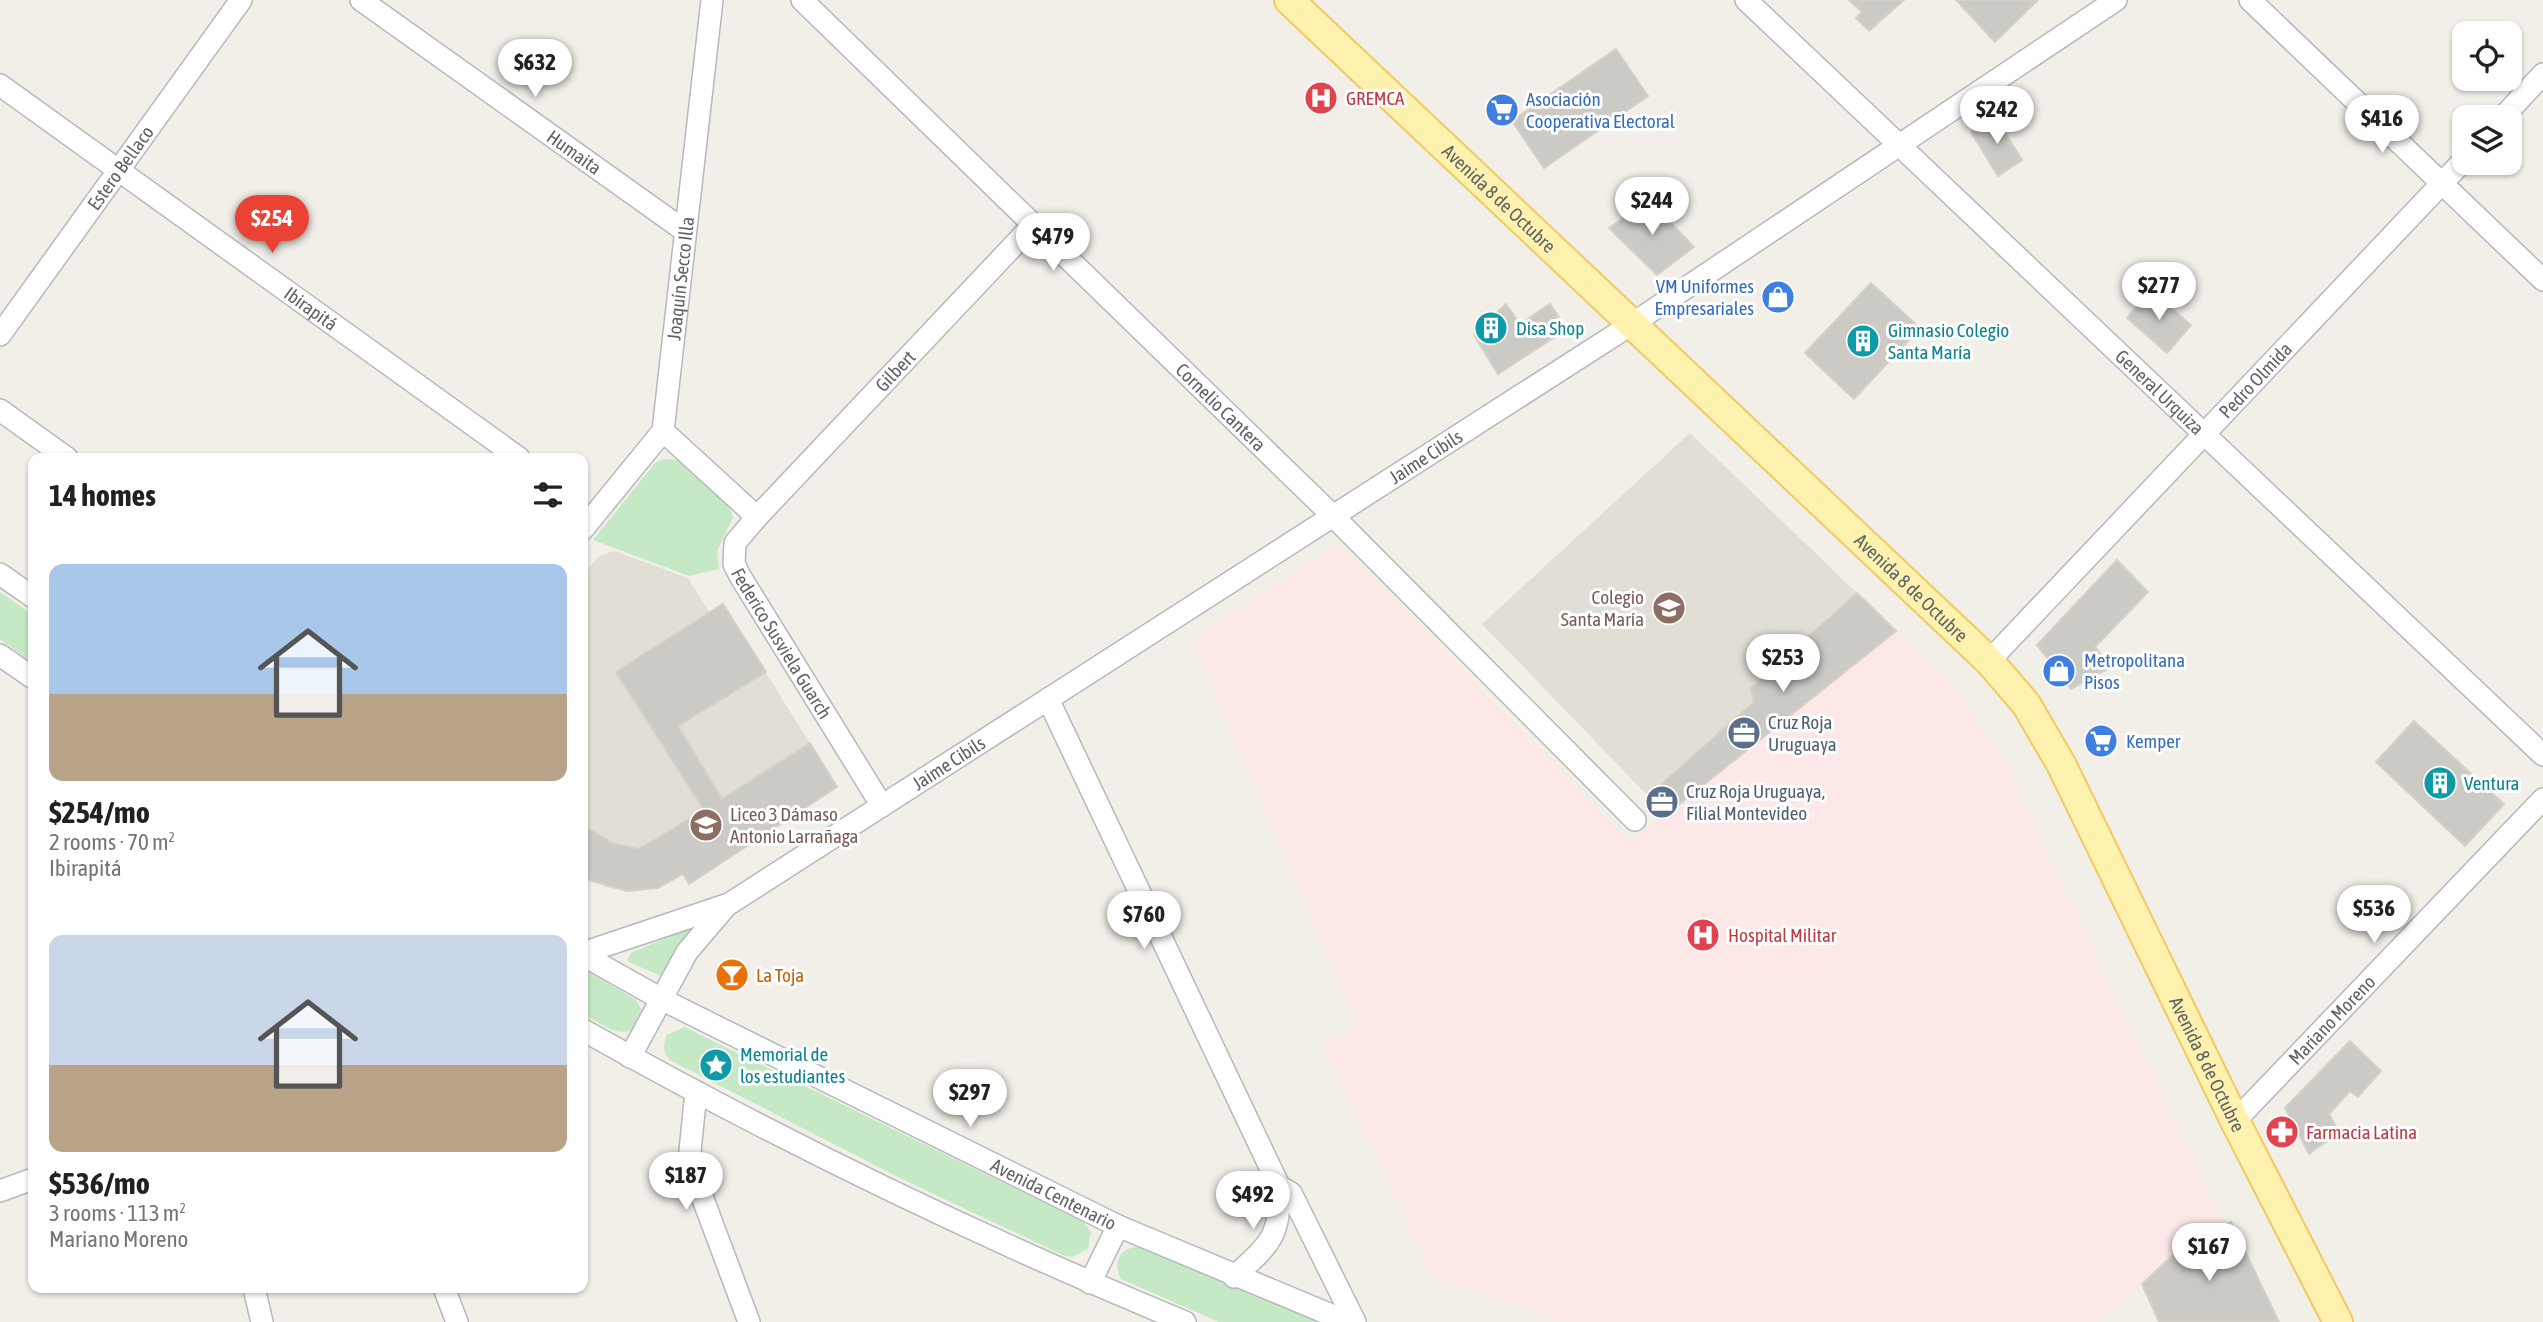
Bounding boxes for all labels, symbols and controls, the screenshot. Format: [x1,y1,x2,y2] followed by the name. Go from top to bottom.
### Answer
[2452,21,2522,175] map controls
[2452,21,2522,91] button: locate
[494,40,576,99] pin: $632
[514,49,556,75] text: $632
[1302,79,1340,117] hospital icon: GREMCA
[1956,86,2038,146] pin: $242
[1346,87,1405,109] place label: GREMCA
[1526,88,1675,132] place label: Asociación Cooperativa Electoral
[1483,91,1521,129] supermarket icon: Asociación Cooperativa Electoral
[1976,96,2018,122] text: $242
[2341,96,2423,155] pin: $416
[2361,105,2403,131] text: $416
[2452,105,2522,175] button: layers
[83,121,158,214] street label: Estero Bellaco
[543,125,606,179] street label: Humaita
[1438,140,1560,257] street label: Avenida 8 de Octubre
[1611,177,1693,237] pin: $244
[1631,187,1673,213] text: $244
[231,196,313,255] pin: $254
[251,205,293,231] text: $254
[1012,214,1094,273] pin: $479
[662,216,698,341] street label: Joaquín Secco Illa
[1032,223,1074,249] text: $479
[2118,262,2200,322] pin: $277
[2138,272,2180,298] text: $277
[1654,275,1754,319] place label: VM Uniformes Empresariales
[1759,278,1797,316] shop icon: VM Uniformes Empresariales
[280,282,342,335] street label: Ibirapitá
[1472,309,1510,347] building icon: Disa Shop
[1516,317,1584,339] place label: Disa Shop
[1888,319,2009,363] place label: Gimnasio Colegio Santa María
[1844,322,1882,360] building icon: Gimnasio Colegio Santa María
[2214,338,2296,423] street label: Pedro Olmida
[2111,345,2209,439] street label: General Urquiza
[871,346,920,396] street label: Gilbert
[1171,358,1270,456] street label: Cornelio Cantera
[1385,425,1466,488] street label: Jaime Cibils
[529,476,567,514] icon: filters
[49,478,156,512] text: 14 homes
[1850,529,1973,646] street label: Avenida 8 de Octubre
[727,564,836,723] street label: Federico Susviela Guarch
[1561,586,1644,630] place label: Colegio Santa María
[1650,589,1688,627] school or university icon: Colegio Santa María
[245,610,371,736] icon: home
[1742,634,1824,694] pin: $253
[1762,644,1804,670] text: $253
[2084,649,2185,693] place label: Metropolitana Pisos
[2040,652,2078,690] shop icon: Metropolitana Pisos
[1768,711,1837,755] place label: Cruz Roja Uruguaya
[1725,714,1763,752] office icon: Cruz Roja Uruguaya
[2082,722,2120,760] supermarket icon: Kemper
[2126,730,2181,752] place label: Kemper
[908,731,989,794] street label: Jaime Cibils
[2421,764,2459,802] building icon: Ventura
[2464,772,2519,794] place label: Ventura
[1686,780,1825,824] place label: Cruz Roja Uruguaya, Filial Montevideo
[1643,783,1681,821] office icon: Cruz Roja Uruguaya, Filial Montevideo
[49,795,150,829] text: $254/mo
[730,803,858,847] place label: Liceo 3 Dámaso Antonio Larrañaga
[687,806,725,844] school or university icon: Liceo 3 Dámaso Antonio Larrañaga
[49,829,175,855] text: 2 rooms · 70 m²
[49,855,122,881] text: Ibirapitá
[2333,886,2415,945] pin: $536
[1103,892,1185,951] pin: $760
[2353,895,2395,921] text: $536
[1123,901,1165,927] text: $760
[1684,916,1722,954] hospital icon: Hospital Militar
[1728,924,1837,946] place label: Hospital Militar
[713,956,751,994] bar icon: La Toja
[756,964,804,986] place label: La Toja
[2284,971,2380,1069] street label: Mariano Moreno
[245,981,371,1107] icon: home
[2165,993,2250,1136] street label: Avenida 8 de Octubre
[740,1043,845,1087] place label: Memorial de los estudiantes
[697,1046,735,1084] place icon: Memorial de los estudiantes
[929,1070,1011,1129] pin: $297
[949,1079,991,1105] text: $297
[2263,1113,2301,1151] pharmacy icon: Farmacia Latina
[2306,1121,2417,1143] place label: Farmacia Latina
[645,1152,727,1212] pin: $187
[987,1154,1120,1234] street label: Avenida Centenario
[665,1162,707,1188] text: $187
[49,1166,150,1200] text: $536/mo
[1212,1172,1294,1231] pin: $492
[1232,1181,1274,1207] text: $492
[49,1200,186,1226] text: 3 rooms · 113 m²
[2168,1224,2250,1283] pin: $167
[49,1226,188,1252] text: Mariano Moreno
[2188,1233,2230,1259] text: $167

